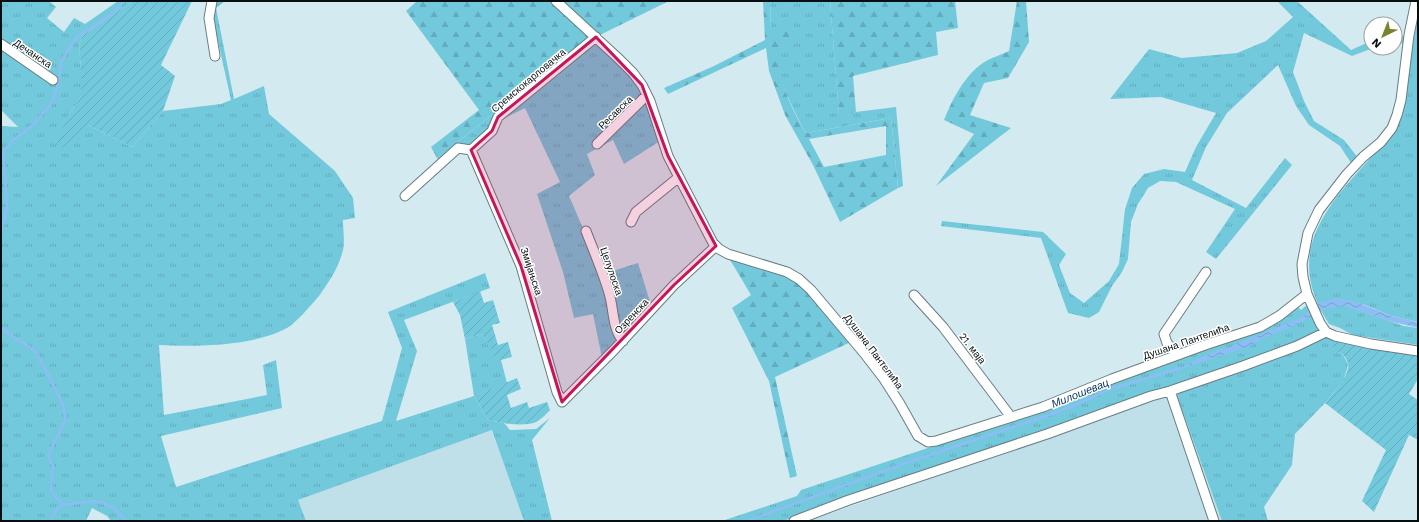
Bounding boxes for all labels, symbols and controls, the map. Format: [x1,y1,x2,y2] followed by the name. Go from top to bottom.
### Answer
[1363,16,1403,56] north arrow
[1369,35,1384,50] text: N
[12,37,54,70] street label: Дечанска
[489,46,568,115] street label: Сремскокарловачка
[596,93,635,131] street label: Ресавска
[519,246,545,297] street label: Змијањска
[598,246,625,297] street label: Целулоска
[612,296,651,336] street label: Озренска
[842,312,906,391] street label: Душана Пантелића
[1142,321,1231,361] street label: Душана Пантелића
[957,331,988,366] street label: 21. маја
[1050,376,1111,411] water label: Милошевац

